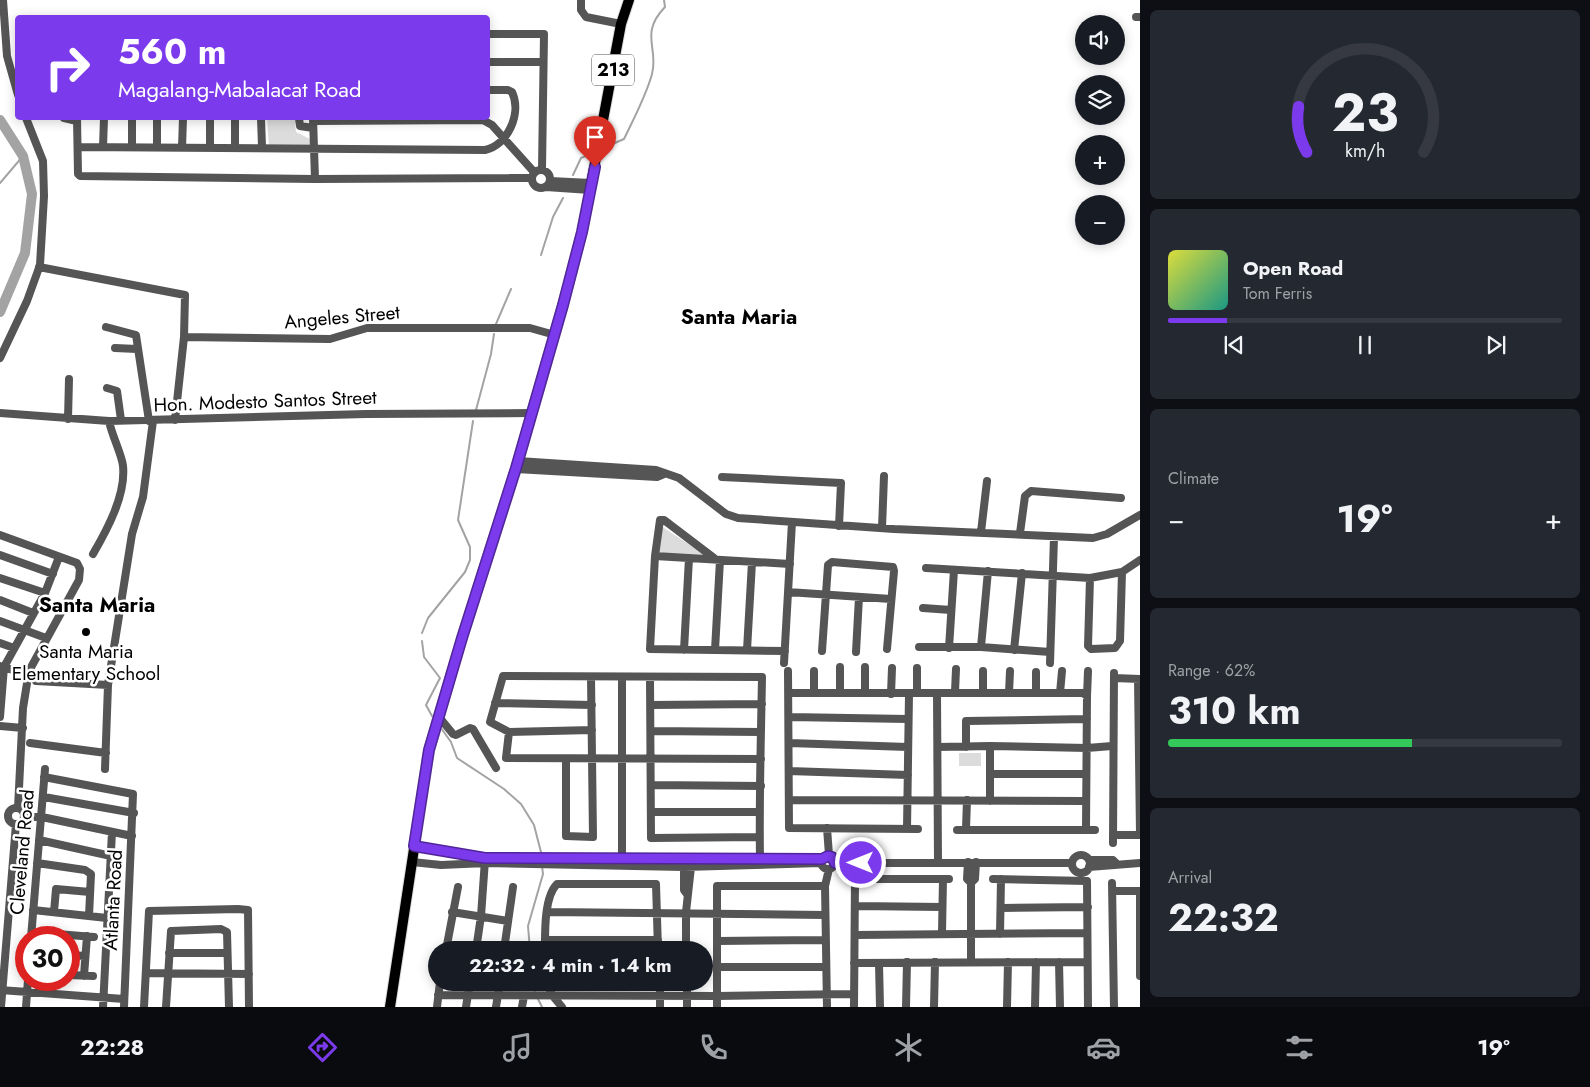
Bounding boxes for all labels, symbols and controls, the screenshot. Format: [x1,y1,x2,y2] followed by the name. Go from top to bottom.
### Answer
[1075,15,1125,245] map controls
[1075,15,1125,65] button: sound
[118,27,226,77] text: 560 m
[35,35,100,100] icon: right
[592,54,634,86] road number: 213
[118,73,361,105] text: Magalang-Mabalacat Road
[1075,75,1125,125] button: layers
[1332,75,1398,151] text: 23
[574,116,616,167] pin
[581,123,609,151] icon: arrive
[1075,135,1125,185] button: +
[1345,138,1385,164] text: km/h
[1075,195,1125,245] button: −
[1243,255,1343,282] text: Open Road
[1243,282,1312,305] text: Tom Ferris
[283,298,401,336] street label: Angeles Street
[681,302,797,332] district label: Santa Maria
[1220,331,1248,359] icon: previous
[1351,331,1379,359] icon: pause
[1482,331,1510,359] icon: next
[153,384,377,418] street label: Hon. Modesto Santos Street
[1168,467,1219,490] text: Climate
[1337,491,1393,546] text: 19°
[1168,499,1185,540] text: −
[1545,499,1562,540] text: +
[39,590,155,620] district label: Santa Maria
[80,626,92,638] marker: Santa Maria Elementary School
[12,638,160,687] place label: Santa Maria Elementary School
[1168,659,1255,682] text: Range · 62%
[1168,683,1301,738] text: 310 km
[3,788,41,916] street label: Cleveland Road
[834,836,886,888] position arrow
[97,849,129,951] street label: Atlanta Road
[1168,866,1212,889] text: Arrival
[1168,890,1279,945] text: 22:32
[15,926,80,991] speed limit sign: 30
[469,952,672,979] text: 22:32 · 4 min · 1.4 km
[305,1030,340,1065] icon: directions
[500,1030,535,1065] icon: music
[696,1030,731,1065] icon: phone
[891,1030,926,1065] icon: climate
[1086,1030,1121,1065] icon: car
[1282,1030,1317,1065] icon: filters
[80,1031,144,1063] text: 22:28
[1477,1031,1510,1063] text: 19°

